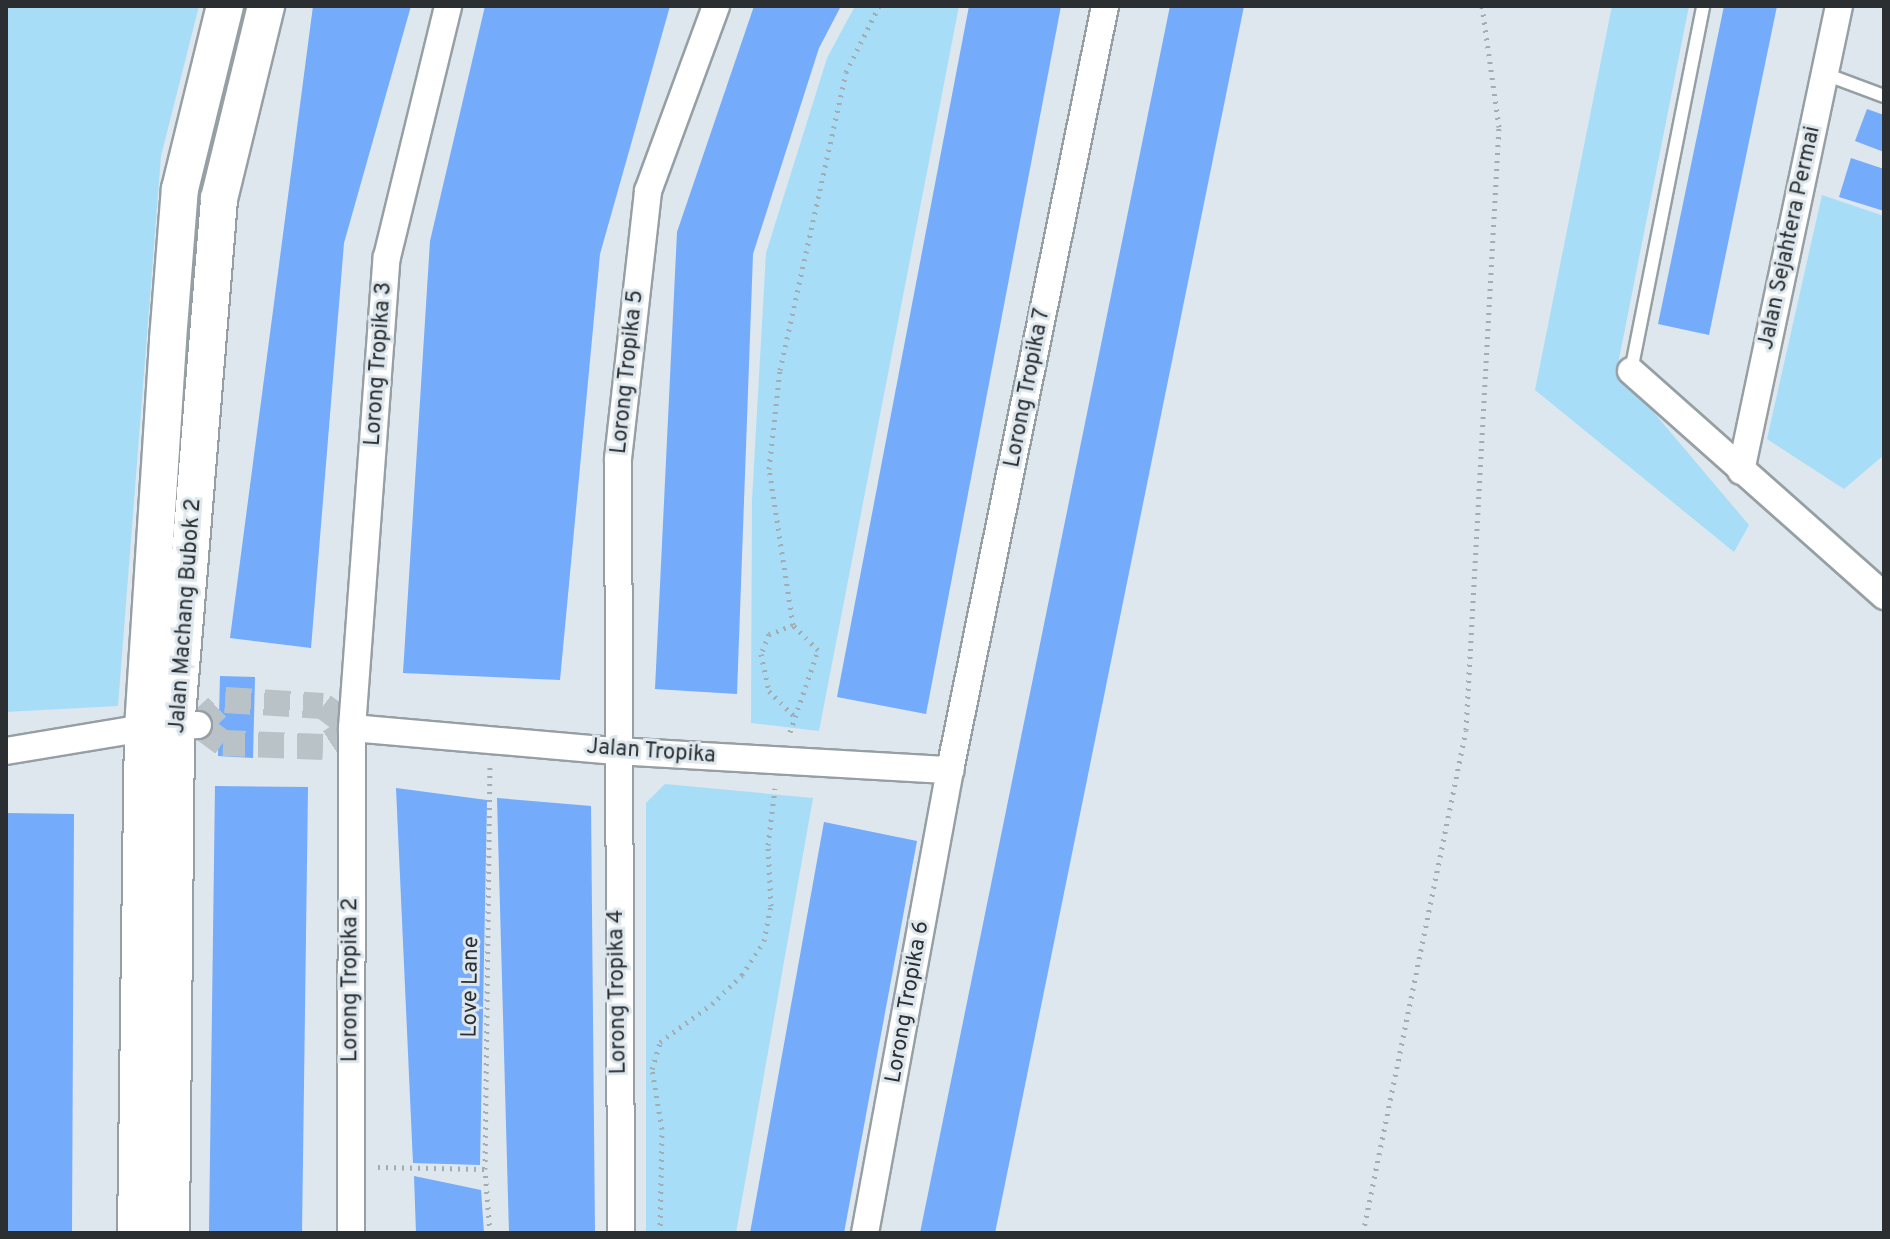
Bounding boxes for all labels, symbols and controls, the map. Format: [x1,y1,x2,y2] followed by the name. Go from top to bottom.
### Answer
[1753,124,1827,352] street label: Jalan Sejahtera Permai
[360,281,398,447] street label: Lorong Tropika 3
[606,288,650,456] street label: Lorong Tropika 5
[999,305,1057,471] street label: Lorong Tropika 7
[165,498,207,734] street label: Jalan Machang Bubok 2
[585,734,717,770] street label: Jalan Tropika
[338,897,364,1063] street label: Lorong Tropika 2
[603,909,633,1075] street label: Lorong Tropika 4
[881,918,935,1086] street label: Lorong Tropika 6
[457,936,485,1038] street label: Love Lane

